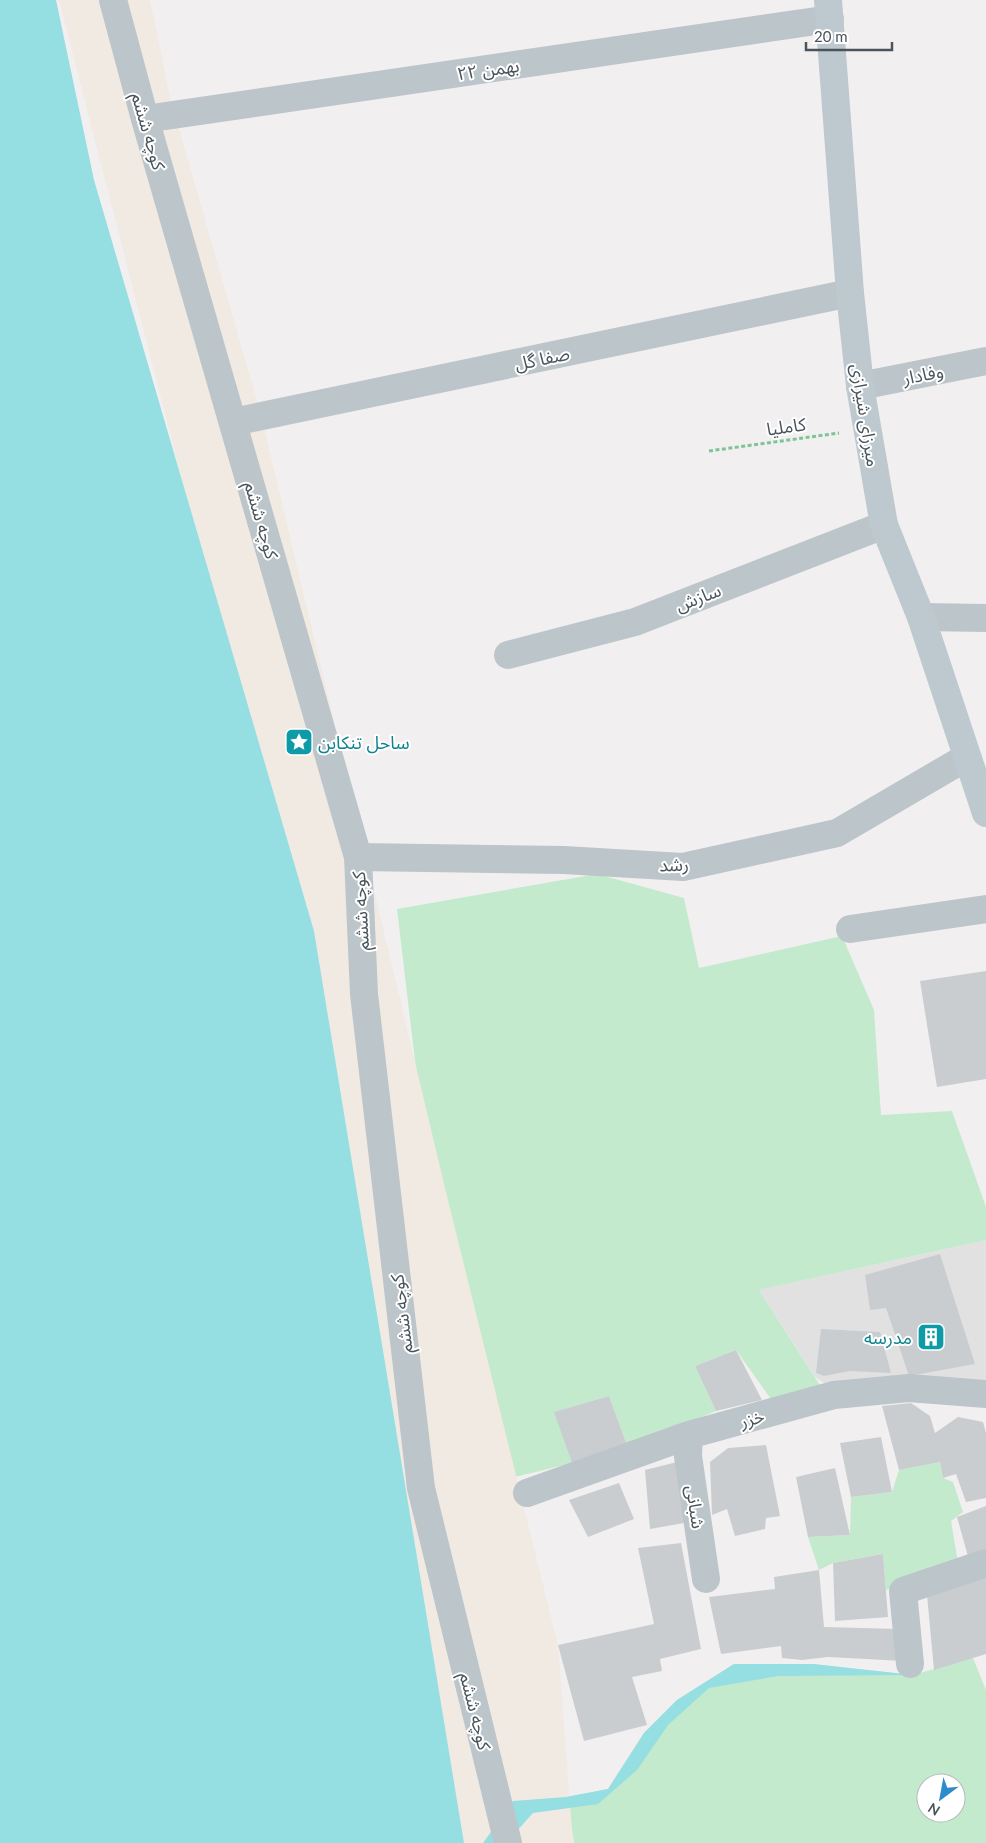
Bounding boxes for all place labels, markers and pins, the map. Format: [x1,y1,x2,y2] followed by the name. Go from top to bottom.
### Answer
[284,727,314,757] place icon: ساحل تنکابن
[318,731,410,754] place label: ساحل تنکابن
[916,1322,946,1352] building icon: مدرسه
[864,1326,912,1349] place label: مدرسه

